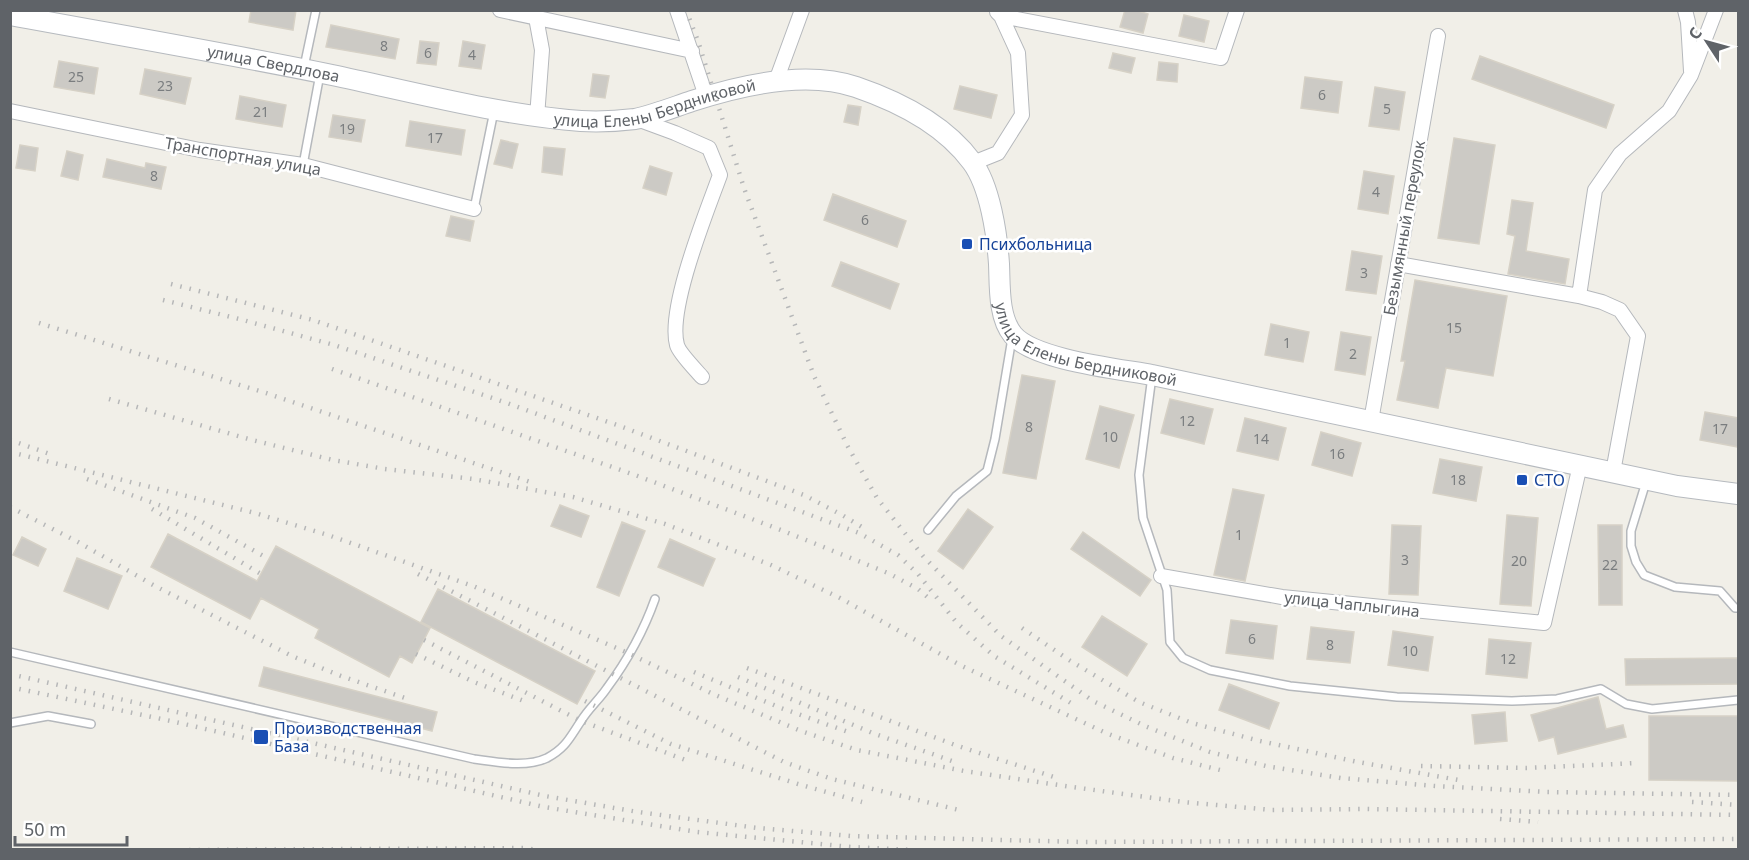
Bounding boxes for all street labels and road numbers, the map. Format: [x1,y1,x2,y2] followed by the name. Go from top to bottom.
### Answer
[206,40,342,87] street label: улица Свердлова
[553,74,757,132] street label: улица Елены Бердниковой
[163,131,323,181] street label: Транспортная улица
[1378,138,1430,317] street label: Безымянный переулок
[990,301,1179,391] street label: улица Елены Бердниковой
[1283,586,1421,622] street label: улица Чаплыгина

